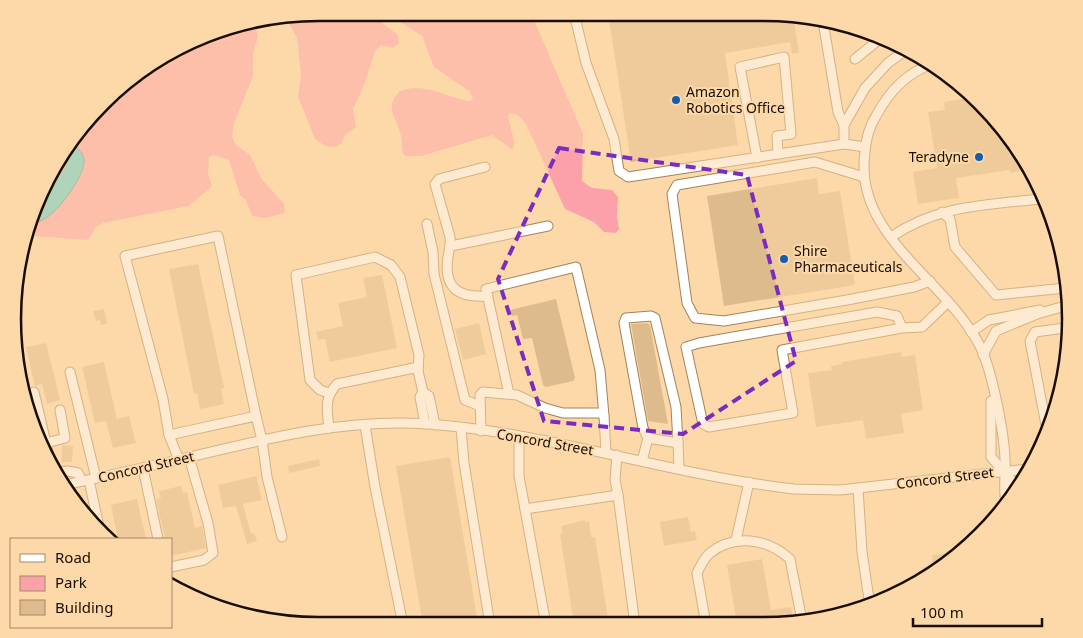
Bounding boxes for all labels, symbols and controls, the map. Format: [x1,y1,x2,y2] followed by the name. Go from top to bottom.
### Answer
[686,82,785,117] place label: Amazon Robotics Office
[670,94,682,106] marker: Amazon Robotics Office
[909,147,969,166] place label: Teradyne
[973,151,985,163] marker: Teradyne
[794,241,903,276] place label: Shire Pharmaceuticals
[778,253,790,265] marker: Shire Pharmaceuticals
[495,424,595,459] street label: Concord Street
[96,446,196,487] street label: Concord Street
[895,462,995,493] street label: Concord Street
[10,538,172,628] legend
[55,547,91,567] text: Road
[55,572,87,592] text: Park
[913,596,1042,628] scale bar
[55,597,113,617] text: Building
[920,602,964,622] text: 100 m

